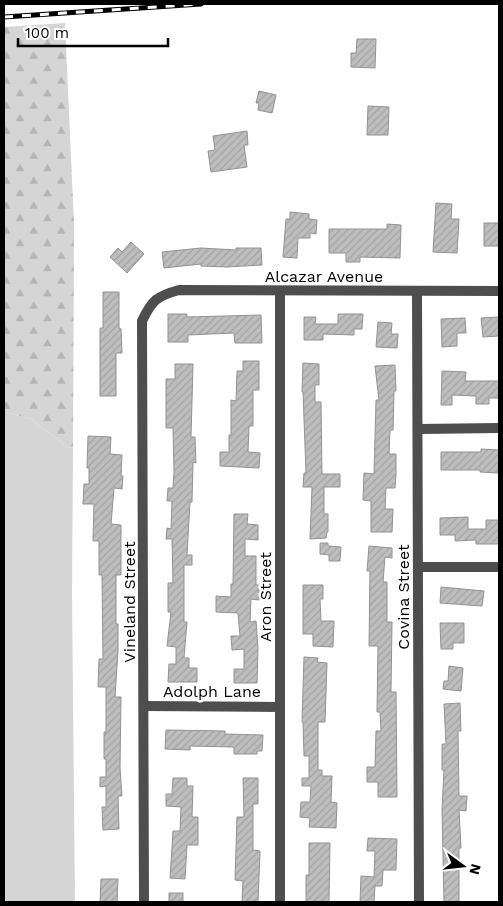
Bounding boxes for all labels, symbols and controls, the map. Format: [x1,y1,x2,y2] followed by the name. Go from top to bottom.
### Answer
[18,15,168,47] scale bar
[25,24,69,42] text: 100 m
[265,267,383,286] street label: Alcazar Avenue
[120,541,139,663] street label: Vineland Street
[394,544,413,650] street label: Covina Street
[256,552,275,642] street label: Aron Street
[163,682,261,701] street label: Adolph Lane
[438,841,488,891] north arrow
[466,862,485,876] text: N

